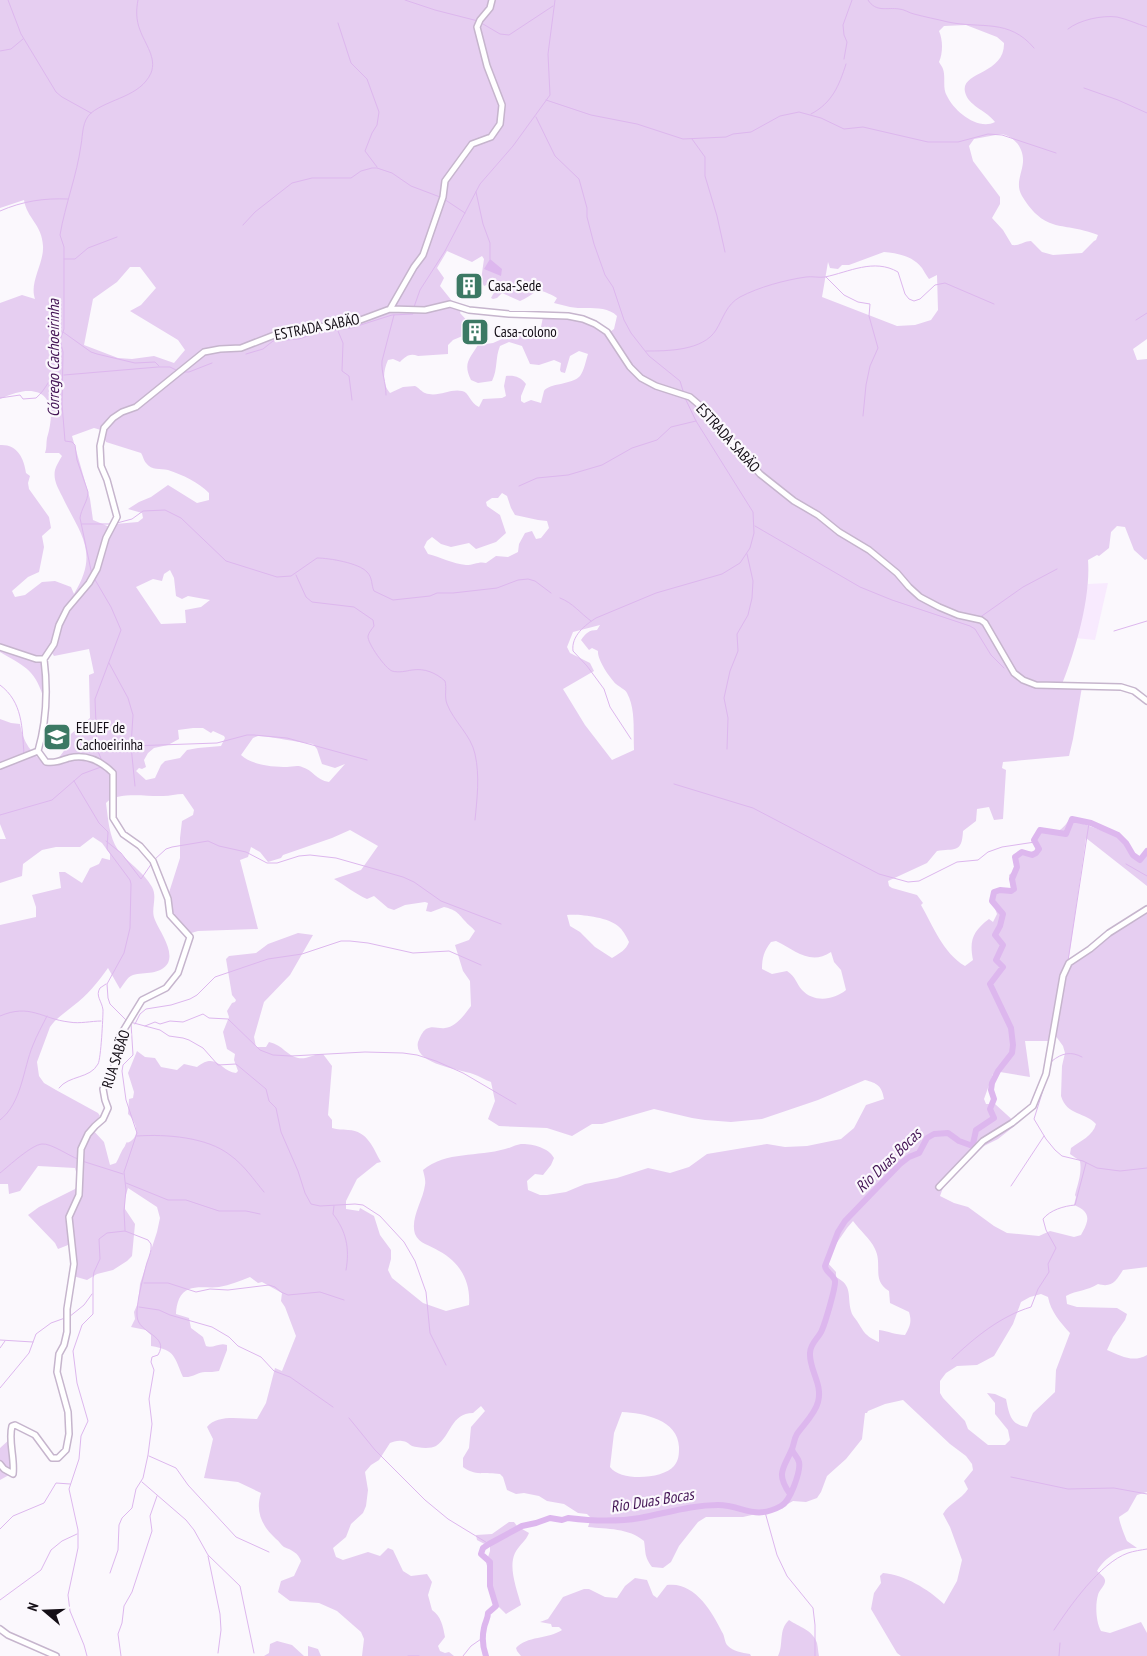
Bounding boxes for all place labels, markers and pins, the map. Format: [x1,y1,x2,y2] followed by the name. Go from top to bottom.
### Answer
[454,271,484,301] building icon: Casa-Sede
[488,276,541,295] place label: Casa-Sede
[460,317,490,347] building icon: Casa-colono
[494,322,557,341] place label: Casa-colono
[76,718,143,754] place label: EEUEF de Cachoeirinha
[42,722,72,752] school or university icon: EEUEF de Cachoeirinha

